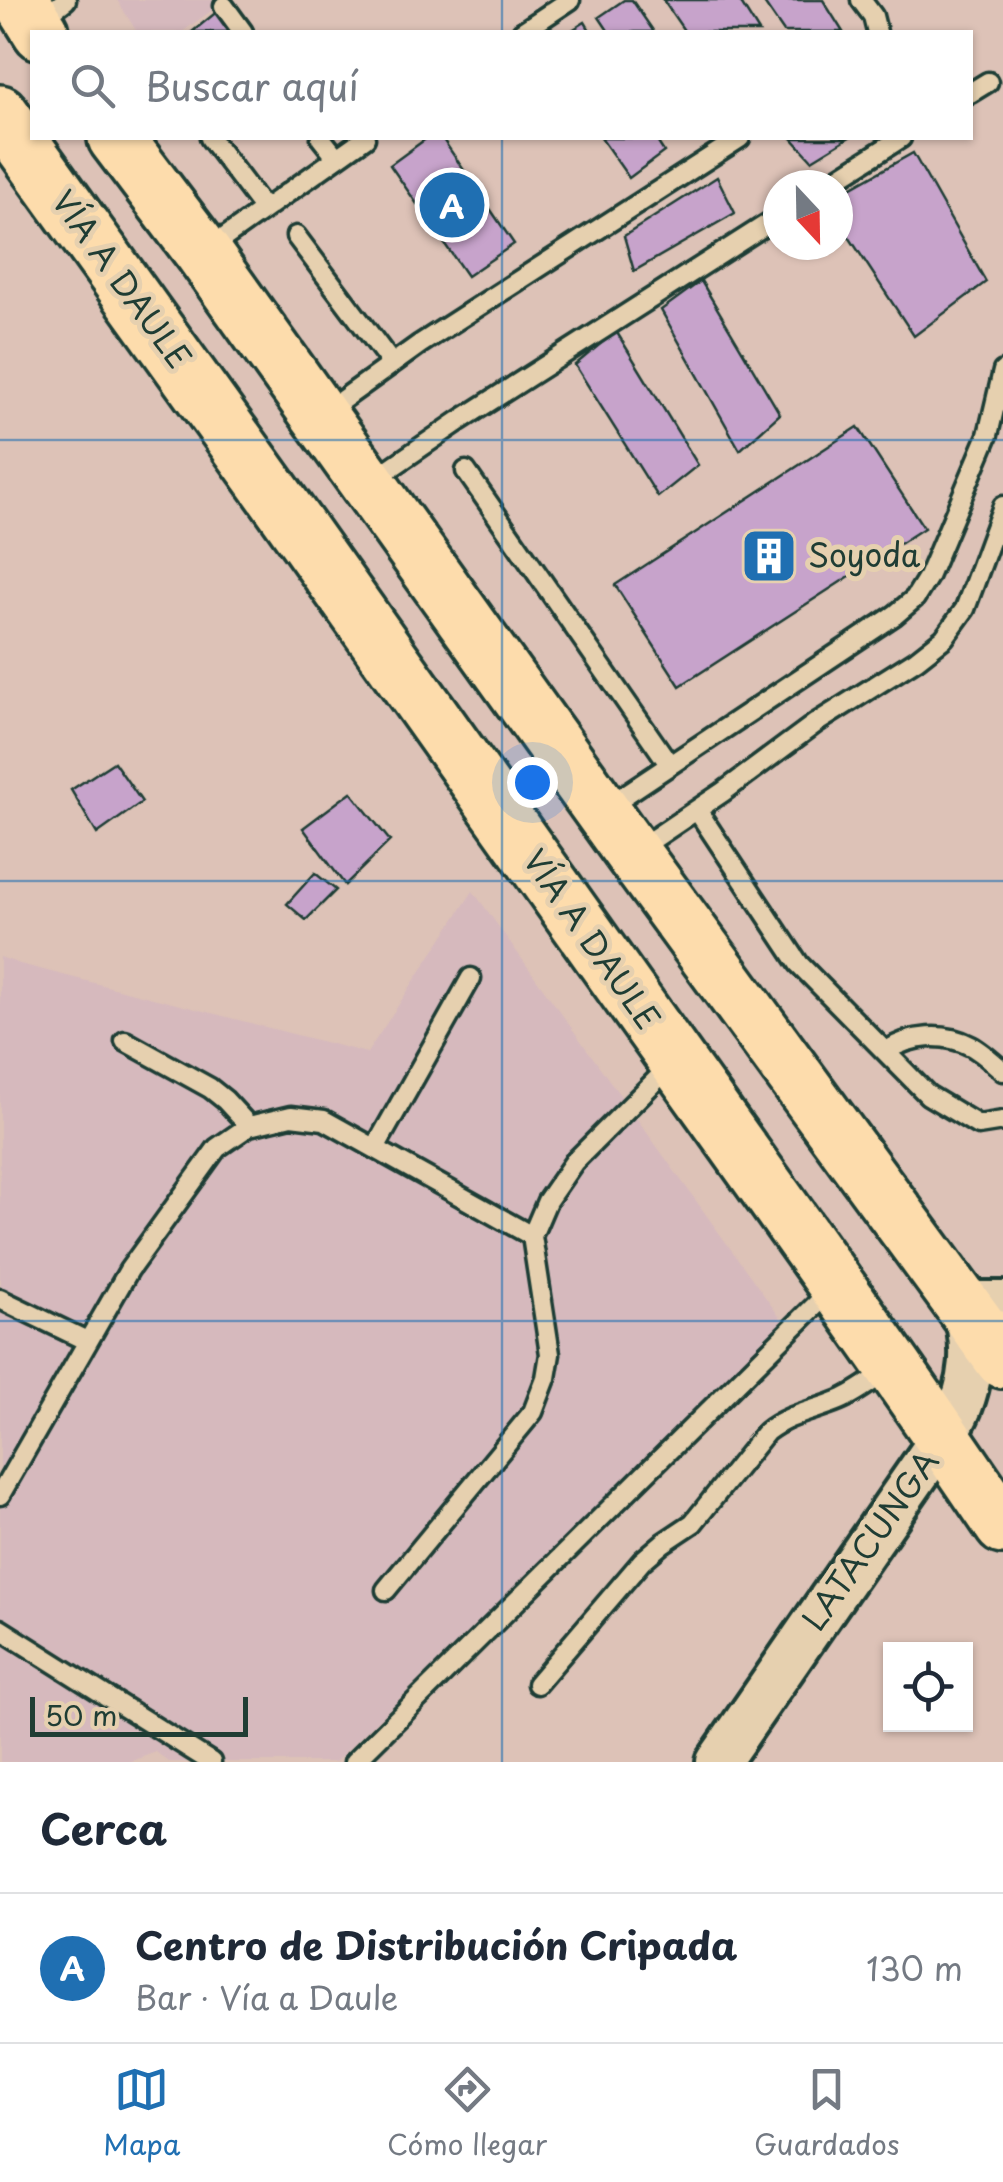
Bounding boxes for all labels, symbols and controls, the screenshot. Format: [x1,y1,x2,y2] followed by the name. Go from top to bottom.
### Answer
[30,30,973,140] search box
[145,57,359,114] text: Buscar aquí
[65,58,120,113] icon: search
[420,168,484,242] pin: A
[763,170,853,260] north arrow
[41,179,204,378] street label: VÍA A DAULE
[739,526,799,586] building icon: Soyoda
[808,530,921,578] place label: Soyoda
[507,757,558,808] your location
[512,839,673,1039] street label: VÍA A DAULE
[789,1440,949,1640] street label: LATACUNGA
[883,1642,973,1732] map controls
[883,1642,973,1732] button: locate
[30,1692,248,1736] scale bar
[45,1693,118,1736] text: 50 m
[40,1796,167,1859] text: Cerca
[135,1916,737,1973] text: Centro de Distribución Cripada
[60,1944,85,1992] text: A
[866,1944,963,1992] text: 130 m
[135,1973,398,2021] text: Bar · Vía a Daule
[103,2062,180,2165] tab: Mapa
[387,2062,547,2165] tab: Cómo llegar
[754,2062,900,2165] tab: Guardados

